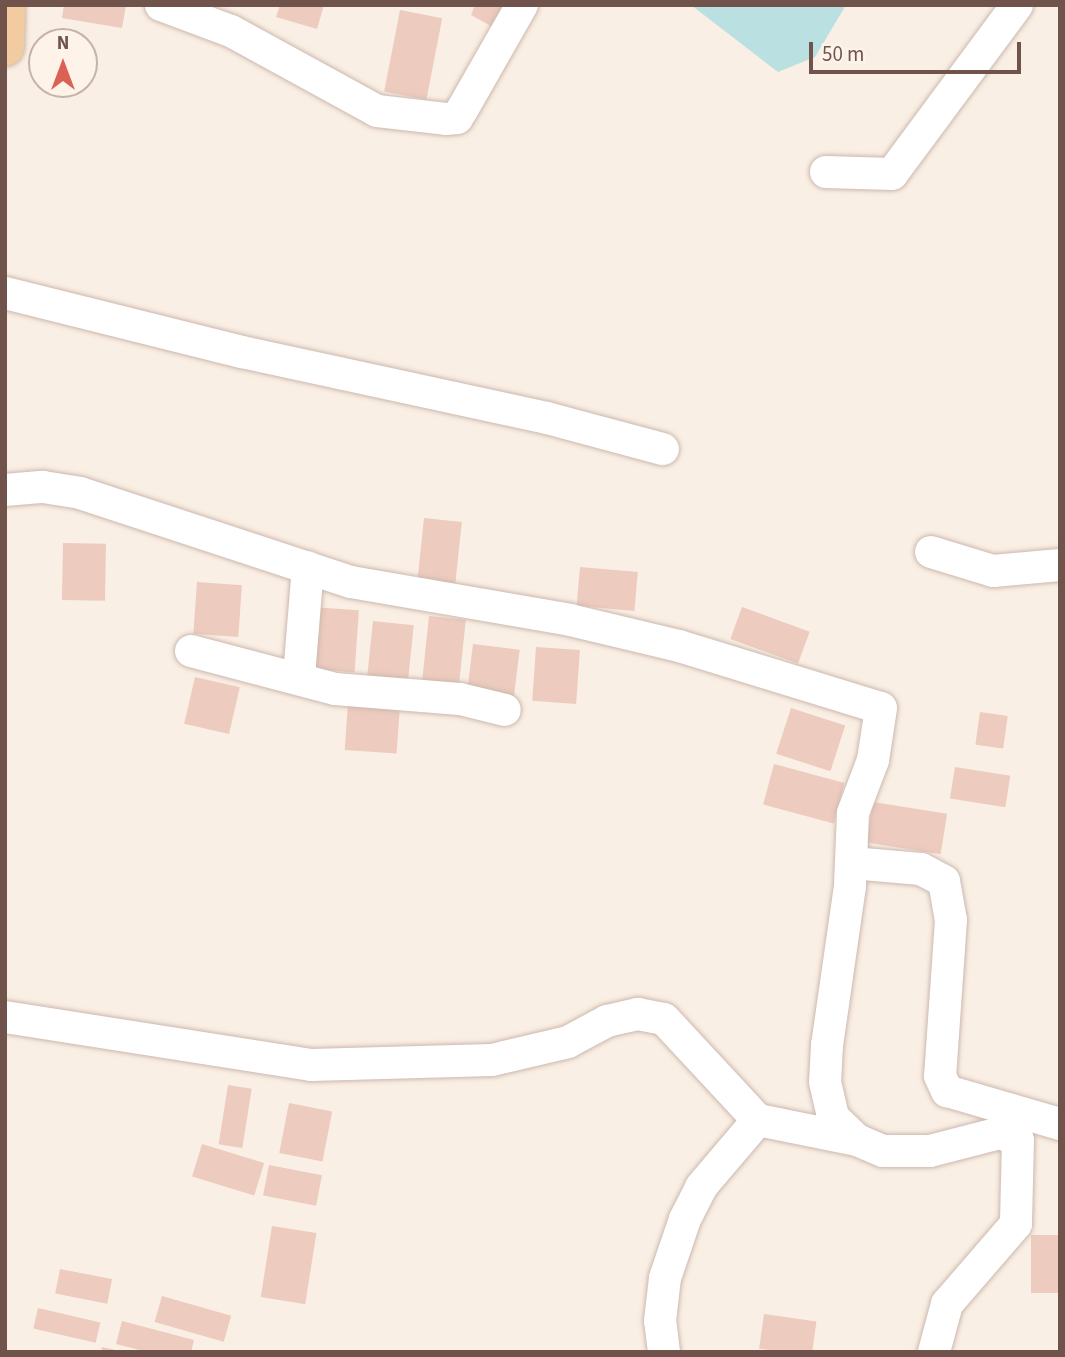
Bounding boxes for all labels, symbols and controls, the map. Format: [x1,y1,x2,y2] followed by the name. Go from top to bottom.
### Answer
[28,28,98,98] north arrow
[813,28,1025,72] scale bar
[57,30,69,57] text: N
[822,39,864,69] text: 50 m

